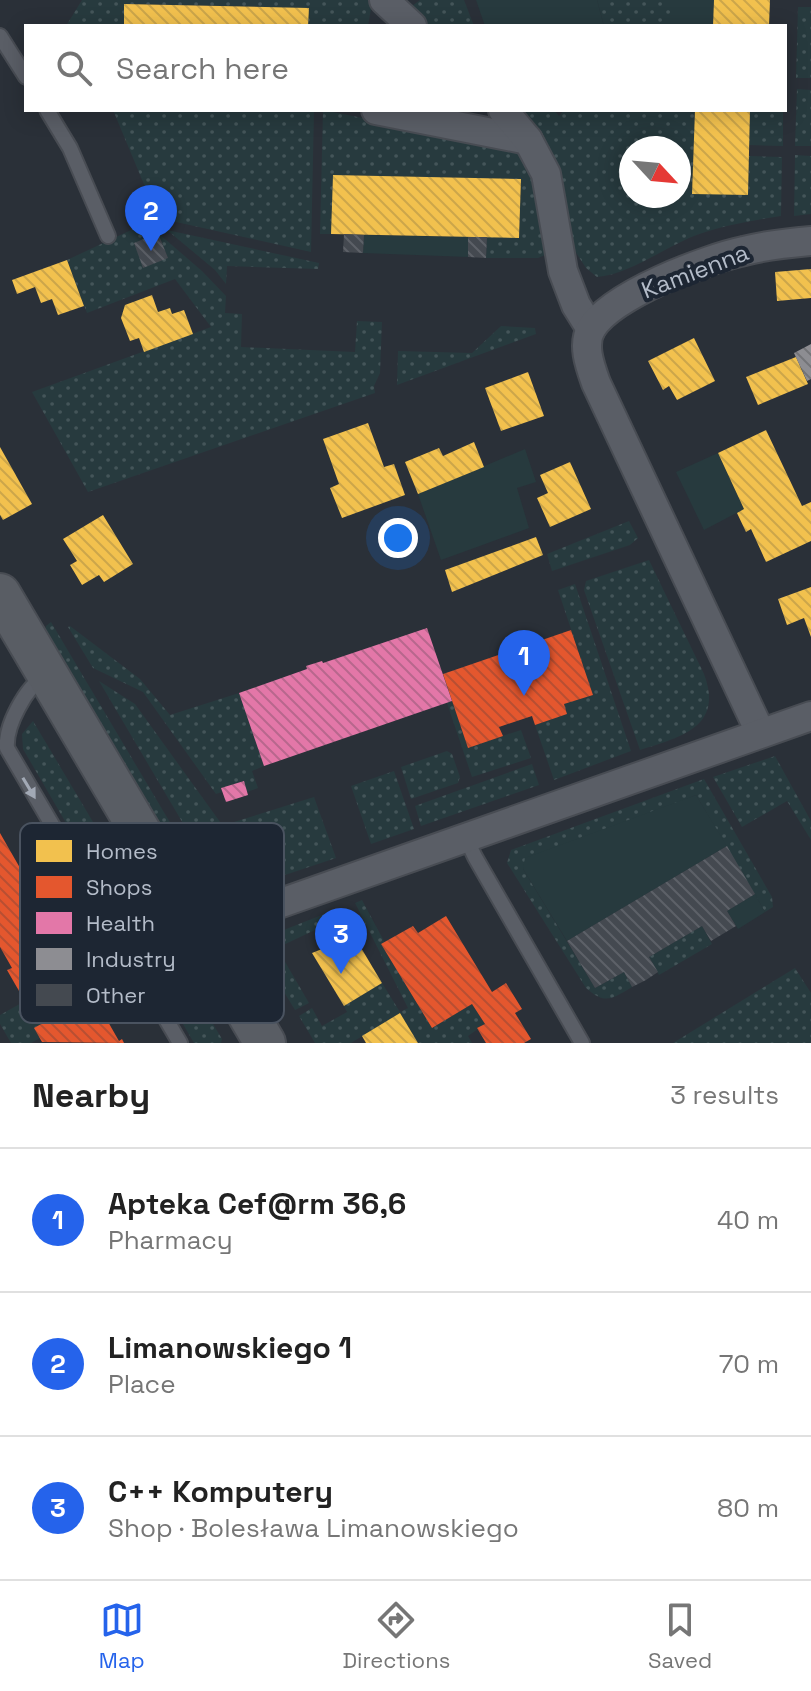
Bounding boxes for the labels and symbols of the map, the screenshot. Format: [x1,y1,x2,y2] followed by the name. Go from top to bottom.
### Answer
[619,136,691,208] north arrow
[125,185,177,251] pin: 2
[637,236,753,306] street label: Kamienna
[378,518,418,558] your location
[498,630,550,696] pin: 1
[22,777,36,799] one-way arrow
[20,823,284,1023] legend
[86,837,158,865] text: Homes
[86,873,152,901] text: Shops
[315,908,367,974] pin: 3
[86,909,155,937] text: Health
[86,945,176,973] text: Industry
[86,981,146,1009] text: Other

